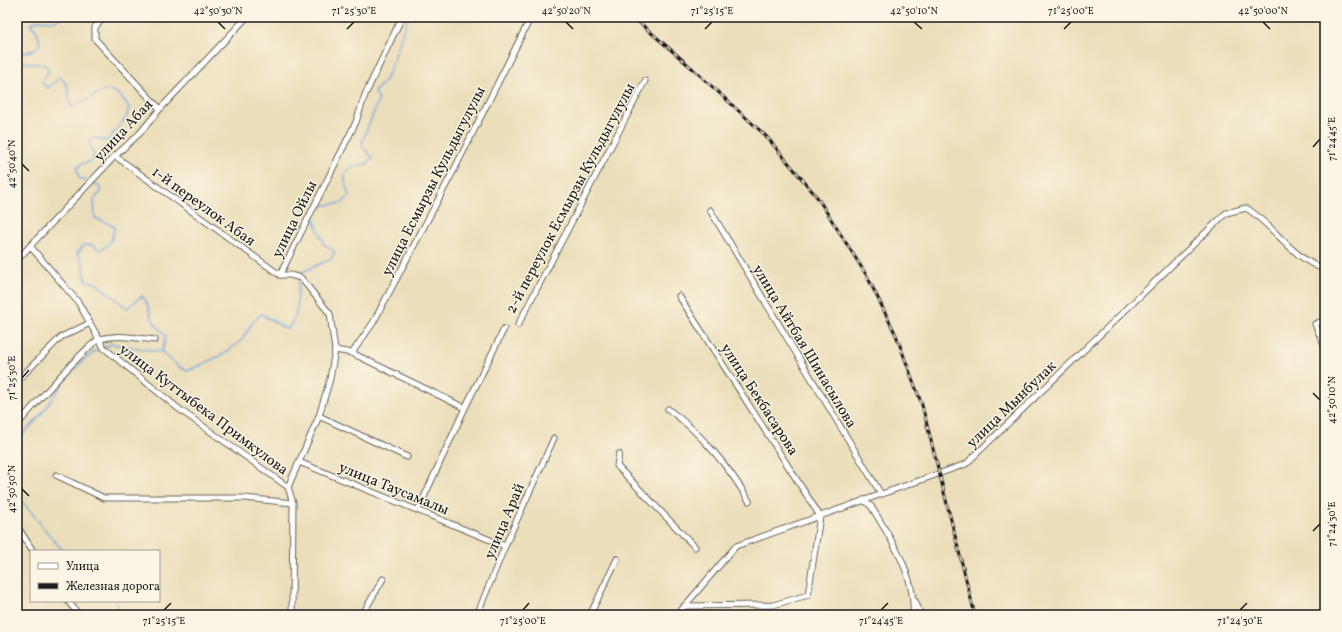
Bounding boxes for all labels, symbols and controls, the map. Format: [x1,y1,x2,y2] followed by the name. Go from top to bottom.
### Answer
[194,4,243,18] text: 42°50'30"N
[332,4,376,18] text: 71°25'30"E
[541,4,591,18] text: 42°50'20"N
[691,4,733,18] text: 71°25'15"E
[890,4,938,18] text: 42°50'10"N
[1048,4,1094,18] text: 71°25'00"E
[1238,4,1289,18] text: 42°50'00"N
[501,79,641,318] street label: 2-й переулок Есмырзы Кульдыгулулы
[377,83,492,280] street label: улица Есмырзы Кульдыгулулы
[90,95,159,167] street label: улица Абая
[1325,117,1339,161] text: 71°24'45"E
[5,139,19,188] text: 42°50'40"N
[147,162,260,252] street label: 1-й переулок Абая
[268,177,323,262] street label: улица Ойлы
[746,261,861,433] street label: улица Айтбая Шинасылова
[114,339,292,481] street label: улица Куттыбека Примкулова
[715,340,803,460] street label: улица Бекбасарова
[5,356,19,400] text: 71°25'30"E
[962,357,1062,453] street label: улица Мынбулак
[1325,376,1339,424] text: 42°50'10"N
[335,458,452,521] street label: улица Таусамалы
[5,464,19,513] text: 42°50'50"N
[480,480,531,563] street label: улица Арай
[1325,501,1339,547] text: 71°24'30"E
[30,550,160,602] legend
[66,559,99,575] text: Улица
[66,579,160,595] text: Железная дорога
[143,614,185,628] text: 71°25'15"E
[500,614,546,628] text: 71°25'00"E
[859,614,903,628] text: 71°24'45"E
[1217,614,1263,628] text: 71°24'30"E

